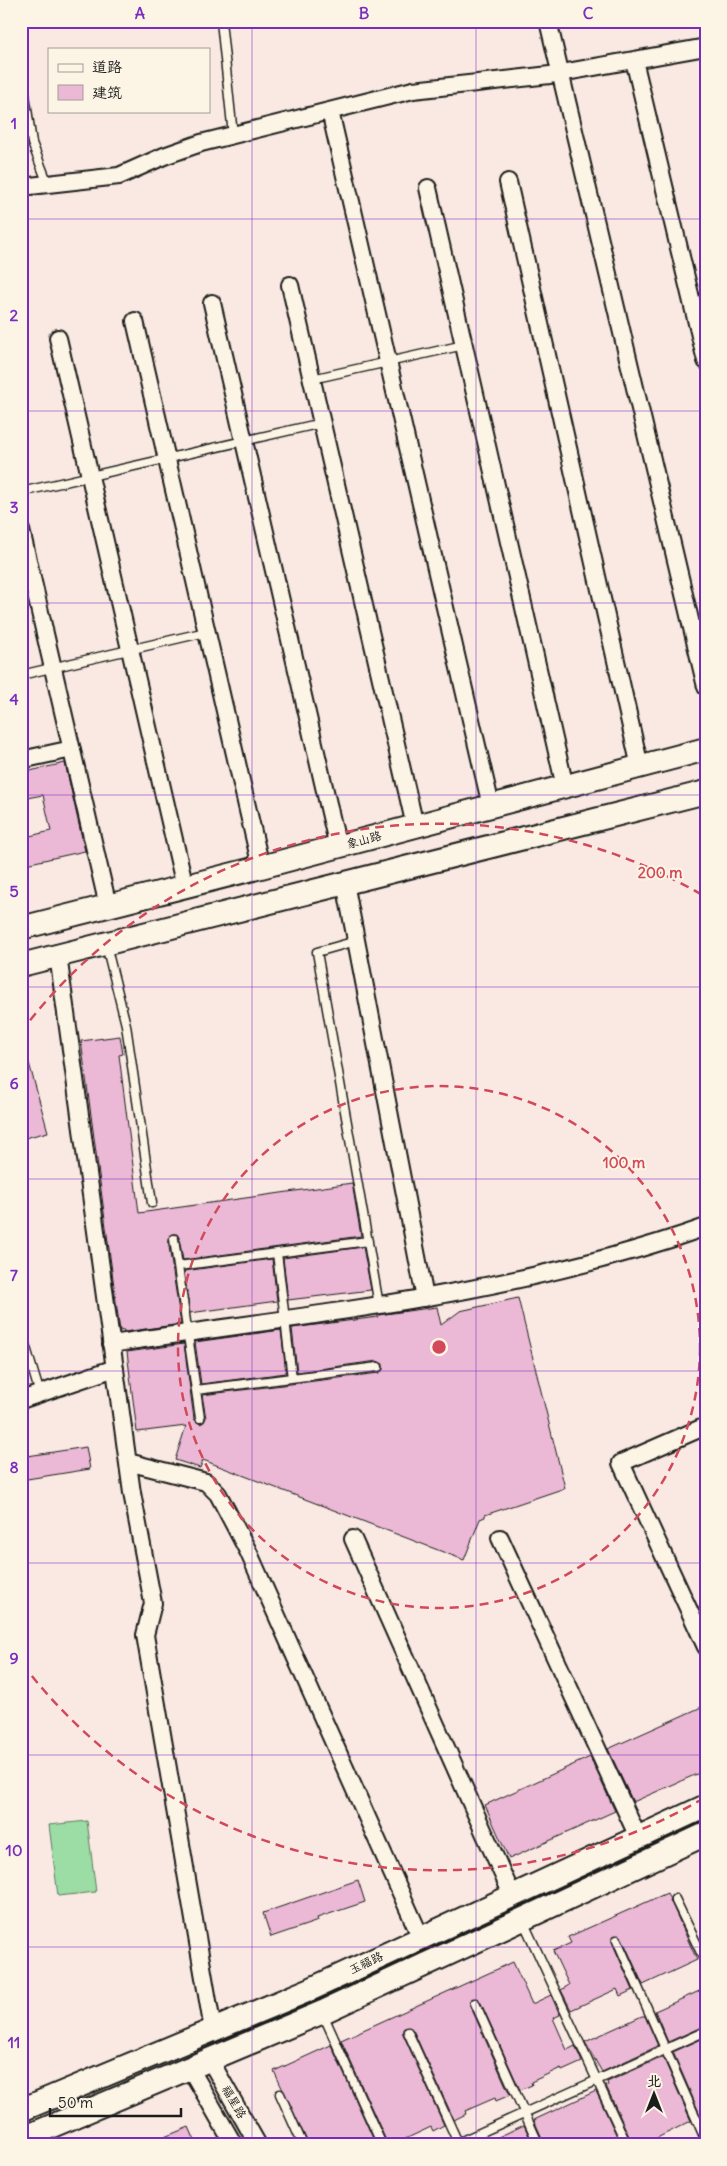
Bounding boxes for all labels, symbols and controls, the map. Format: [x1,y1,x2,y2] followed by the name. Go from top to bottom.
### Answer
[135,3,145,23] text: A
[359,3,370,23] text: B
[583,3,594,23] text: C
[48,48,210,112] legend
[92,57,122,76] text: 道路
[92,83,122,102] text: 建筑
[11,113,17,133] text: 1
[10,305,19,325] text: 2
[9,497,19,517] text: 3
[9,689,19,709] text: 4
[345,828,383,851] street label: 象山路
[638,863,682,882] text: 200 m
[9,881,19,901] text: 5
[9,1073,19,1093] text: 6
[603,1153,645,1172] text: 100 m
[10,1265,18,1285] text: 7
[430,1338,448,1356] centre of rings
[9,1457,19,1477] text: 8
[9,1648,19,1668] text: 9
[6,1840,22,1860] text: 10
[346,1948,385,1977] street label: 玉福路
[8,2032,20,2052] text: 11
[630,2068,680,2118] north arrow
[647,2072,661,2090] text: 北
[219,2082,250,2121] street label: 福星路
[50,2086,181,2118] scale bar
[58,2093,93,2112] text: 50 m

